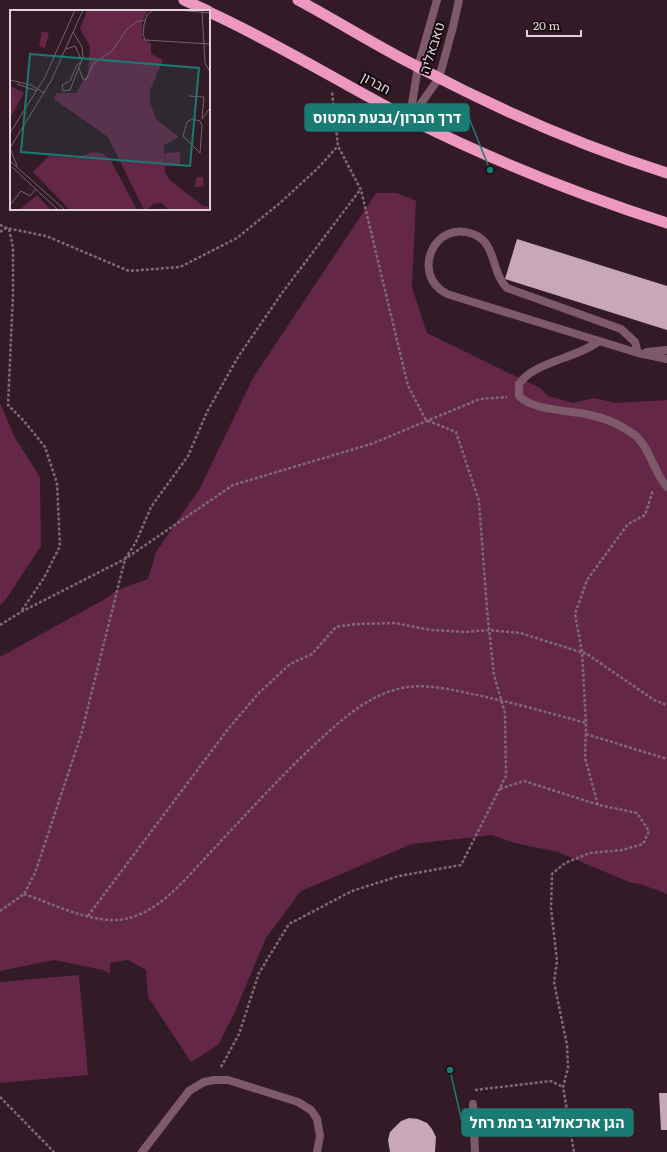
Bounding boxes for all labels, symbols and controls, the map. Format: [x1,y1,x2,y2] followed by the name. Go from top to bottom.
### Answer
[10,10,210,210] inset map
[527,12,581,38] scale bar
[533,16,560,34] text: 20 m
[413,19,449,76] street label: טאבאליה
[358,66,395,98] street label: חברון
[305,104,469,131] callout: דרך חברון/גבעת המטוס
[313,105,461,128] text: דרך חברון/גבעת המטוס
[462,1109,633,1136] callout: הגן ארכאולוגי ברמת רחל
[470,1110,624,1133] text: הגן ארכאולוגי ברמת רחל

